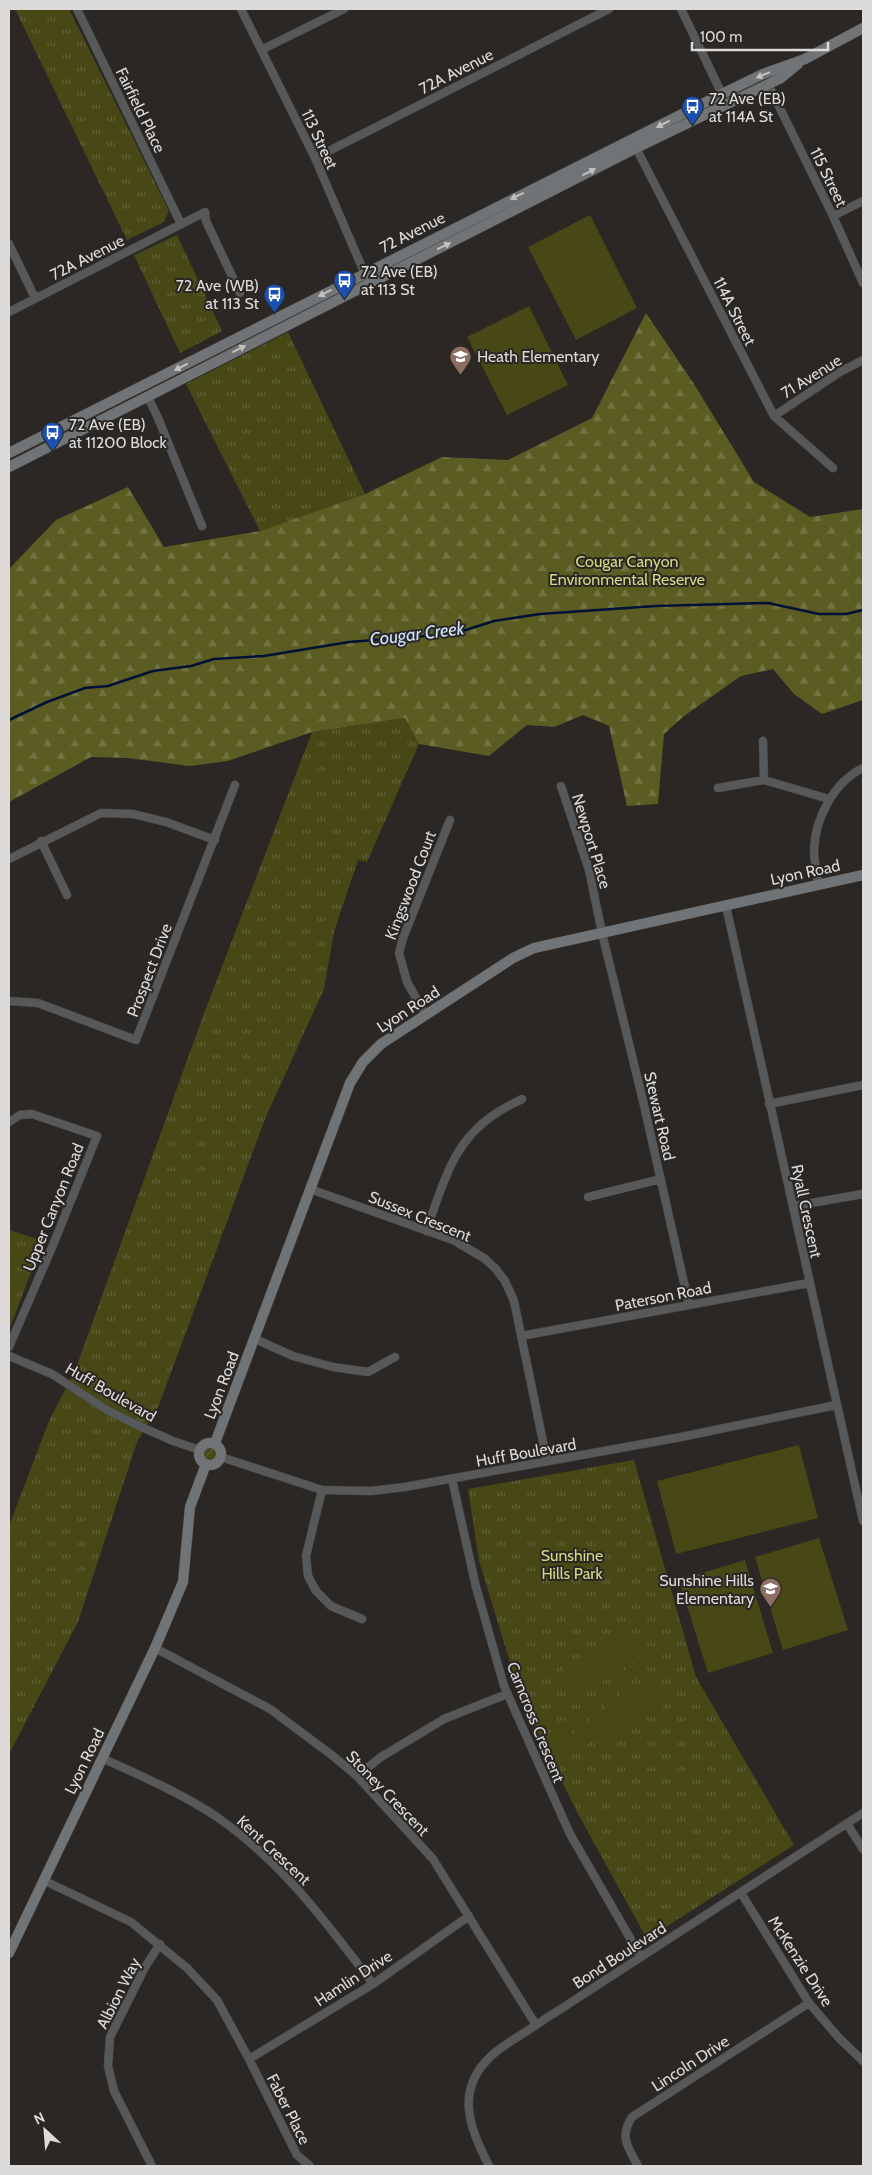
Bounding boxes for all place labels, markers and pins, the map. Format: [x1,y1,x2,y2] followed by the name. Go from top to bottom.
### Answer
[709,89,786,126] place label: 72 Ave (EB) at 114A St
[681,95,705,126] bus stop icon: 72 Ave (EB) at 114A St
[361,262,438,299] place label: 72 Ave (EB) at 113 St
[333,268,357,299] bus stop icon: 72 Ave (EB) at 113 St
[176,276,260,313] place label: 72 Ave (WB) at 113 St
[263,282,287,313] bus stop icon: 72 Ave (WB) at 113 St
[449,344,473,375] school or university icon: Heath Elementary
[477,347,599,366] place label: Heath Elementary
[69,415,167,452] place label: 72 Ave (EB) at 11200 Block
[41,421,65,452] bus stop icon: 72 Ave (EB) at 11200 Block
[659,1571,754,1608] place label: Sunshine Hills Elementary
[758,1577,782,1608] school or university icon: Sunshine Hills Elementary

